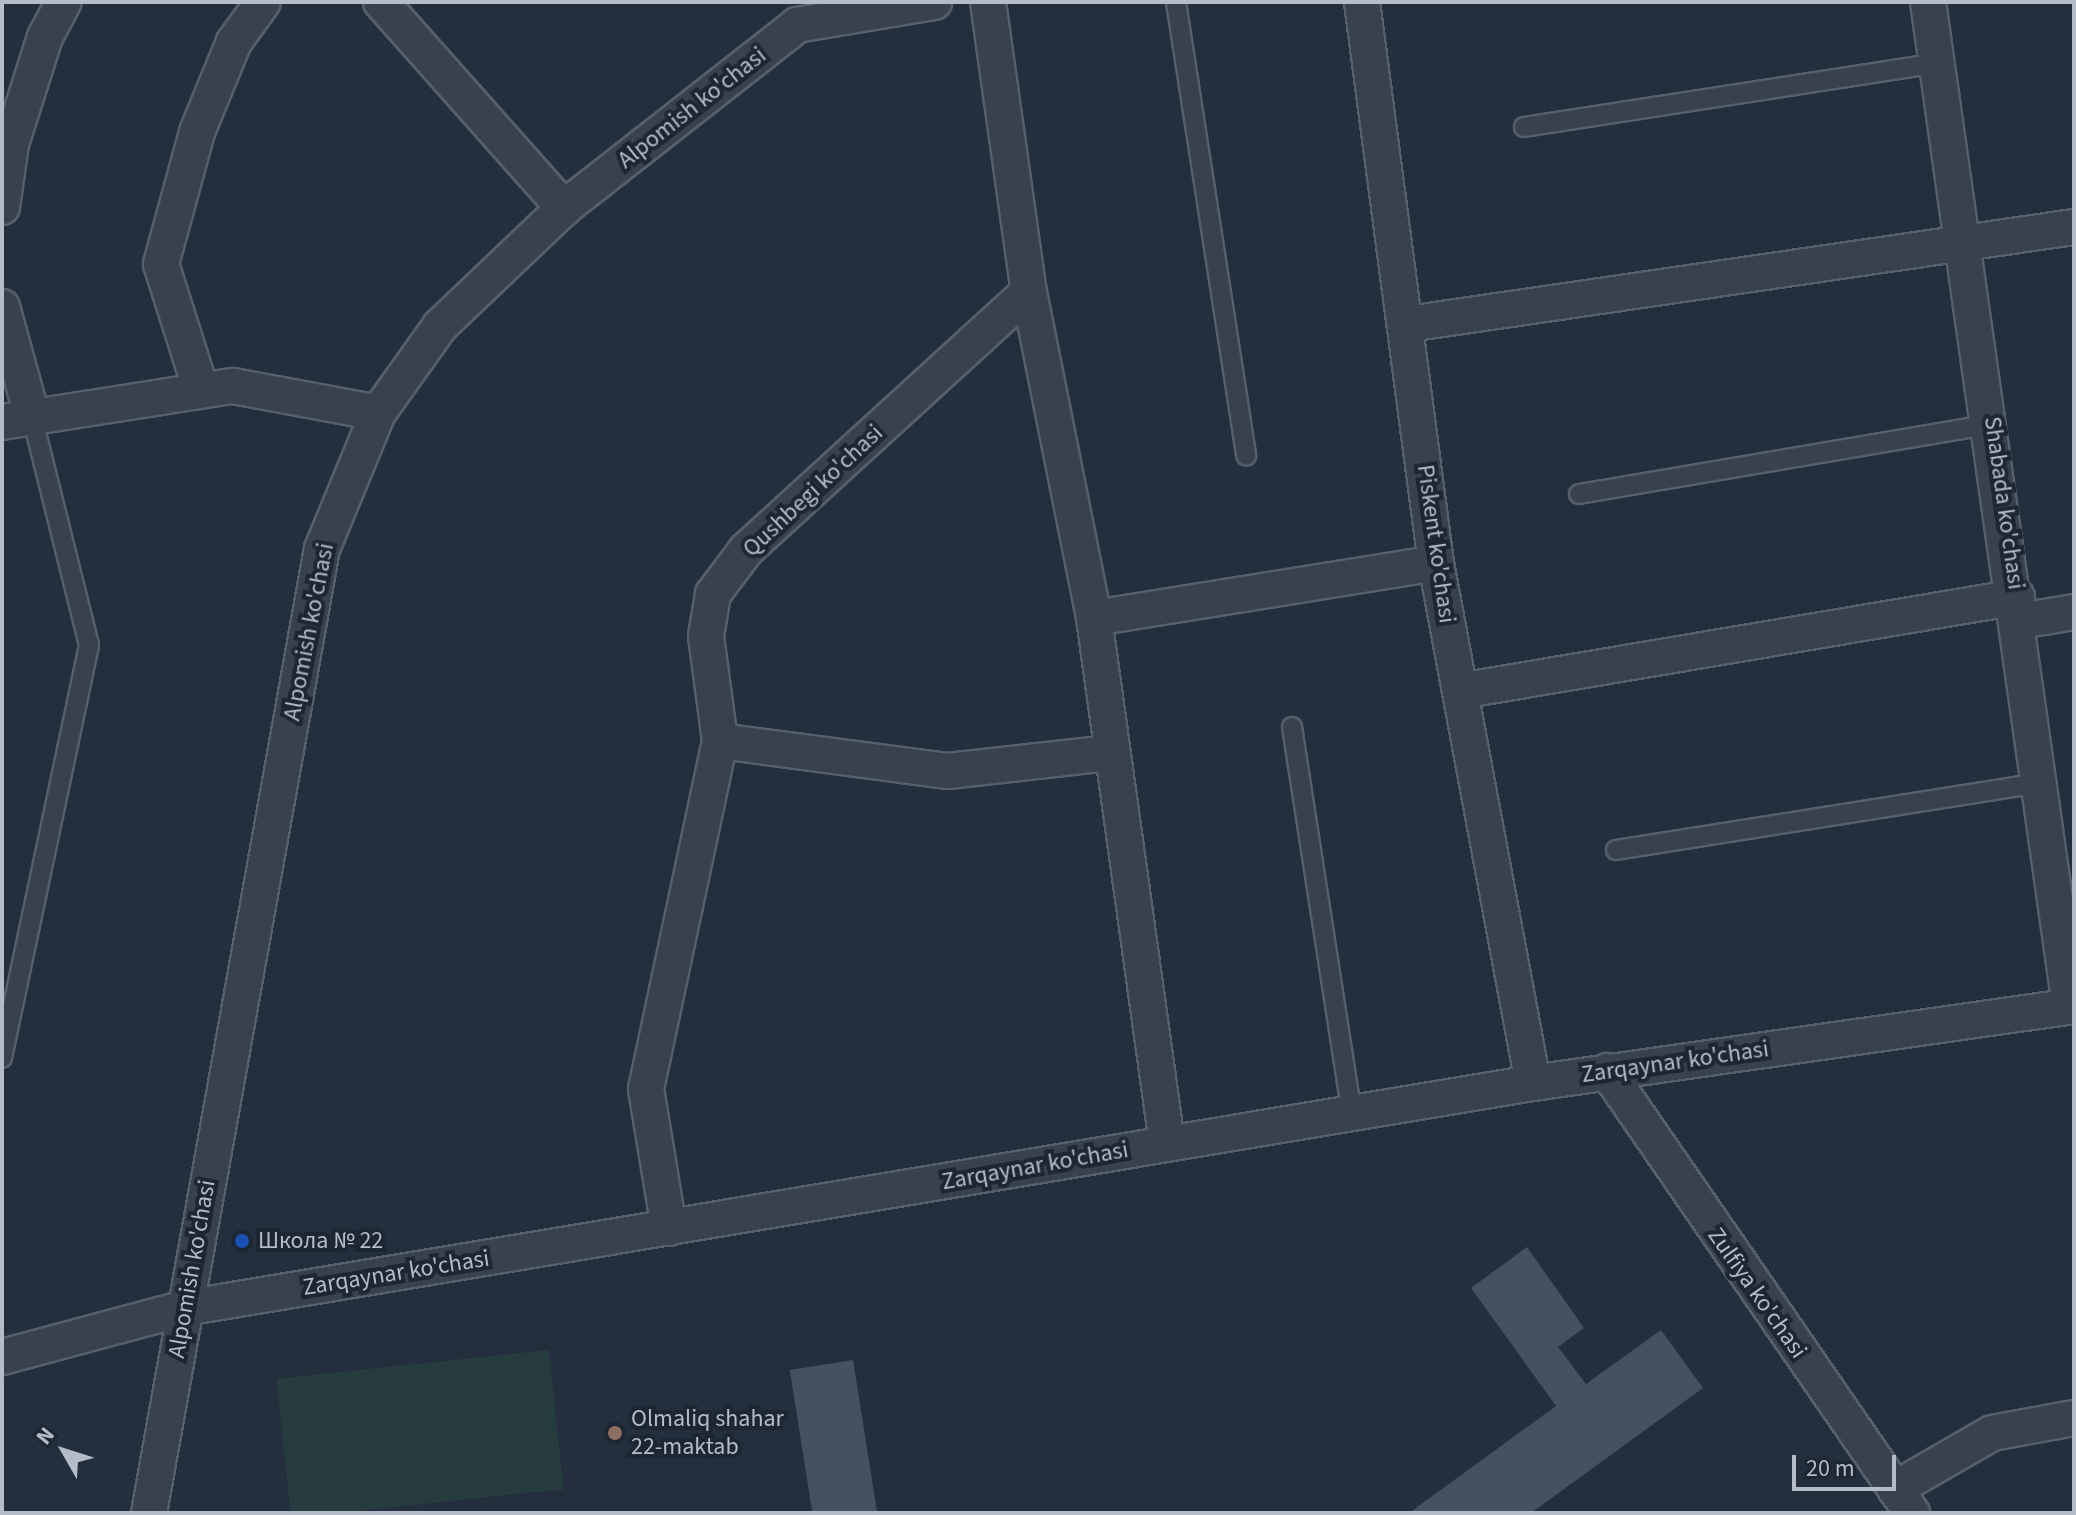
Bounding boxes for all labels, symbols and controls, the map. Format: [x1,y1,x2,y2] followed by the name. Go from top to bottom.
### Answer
[612,41,772,175] street label: Alpomish ko'chasi
[1978,415,2030,591] street label: Shabada ko'chasi
[737,419,889,563] street label: Qushbegi ko'chasi
[1411,463,1461,625] street label: Piskent ko'chasi
[278,541,340,723] street label: Alpomish ko'chasi
[1580,1035,1770,1089] street label: Zarqaynar ko'chasi
[940,1135,1130,1197] street label: Zarqaynar ko'chasi
[162,1178,222,1360] street label: Alpomish ko'chasi
[1701,1222,1813,1364] street label: Zulfiya ko'chasi
[258,1227,383,1255] place label: Школа № 22
[233,1232,251,1250] marker: Школа № 22
[301,1244,491,1302] street label: Zarqaynar ko'chasi
[631,1405,784,1461] place label: Olmaliq shahar 22-maktab
[24,1411,104,1491] north arrow
[28,1420,62,1452] text: N
[606,1424,624,1442] marker: Olmaliq shahar 22-maktab
[1796,1439,1900,1489] scale bar
[1806,1451,1855,1486] text: 20 m

